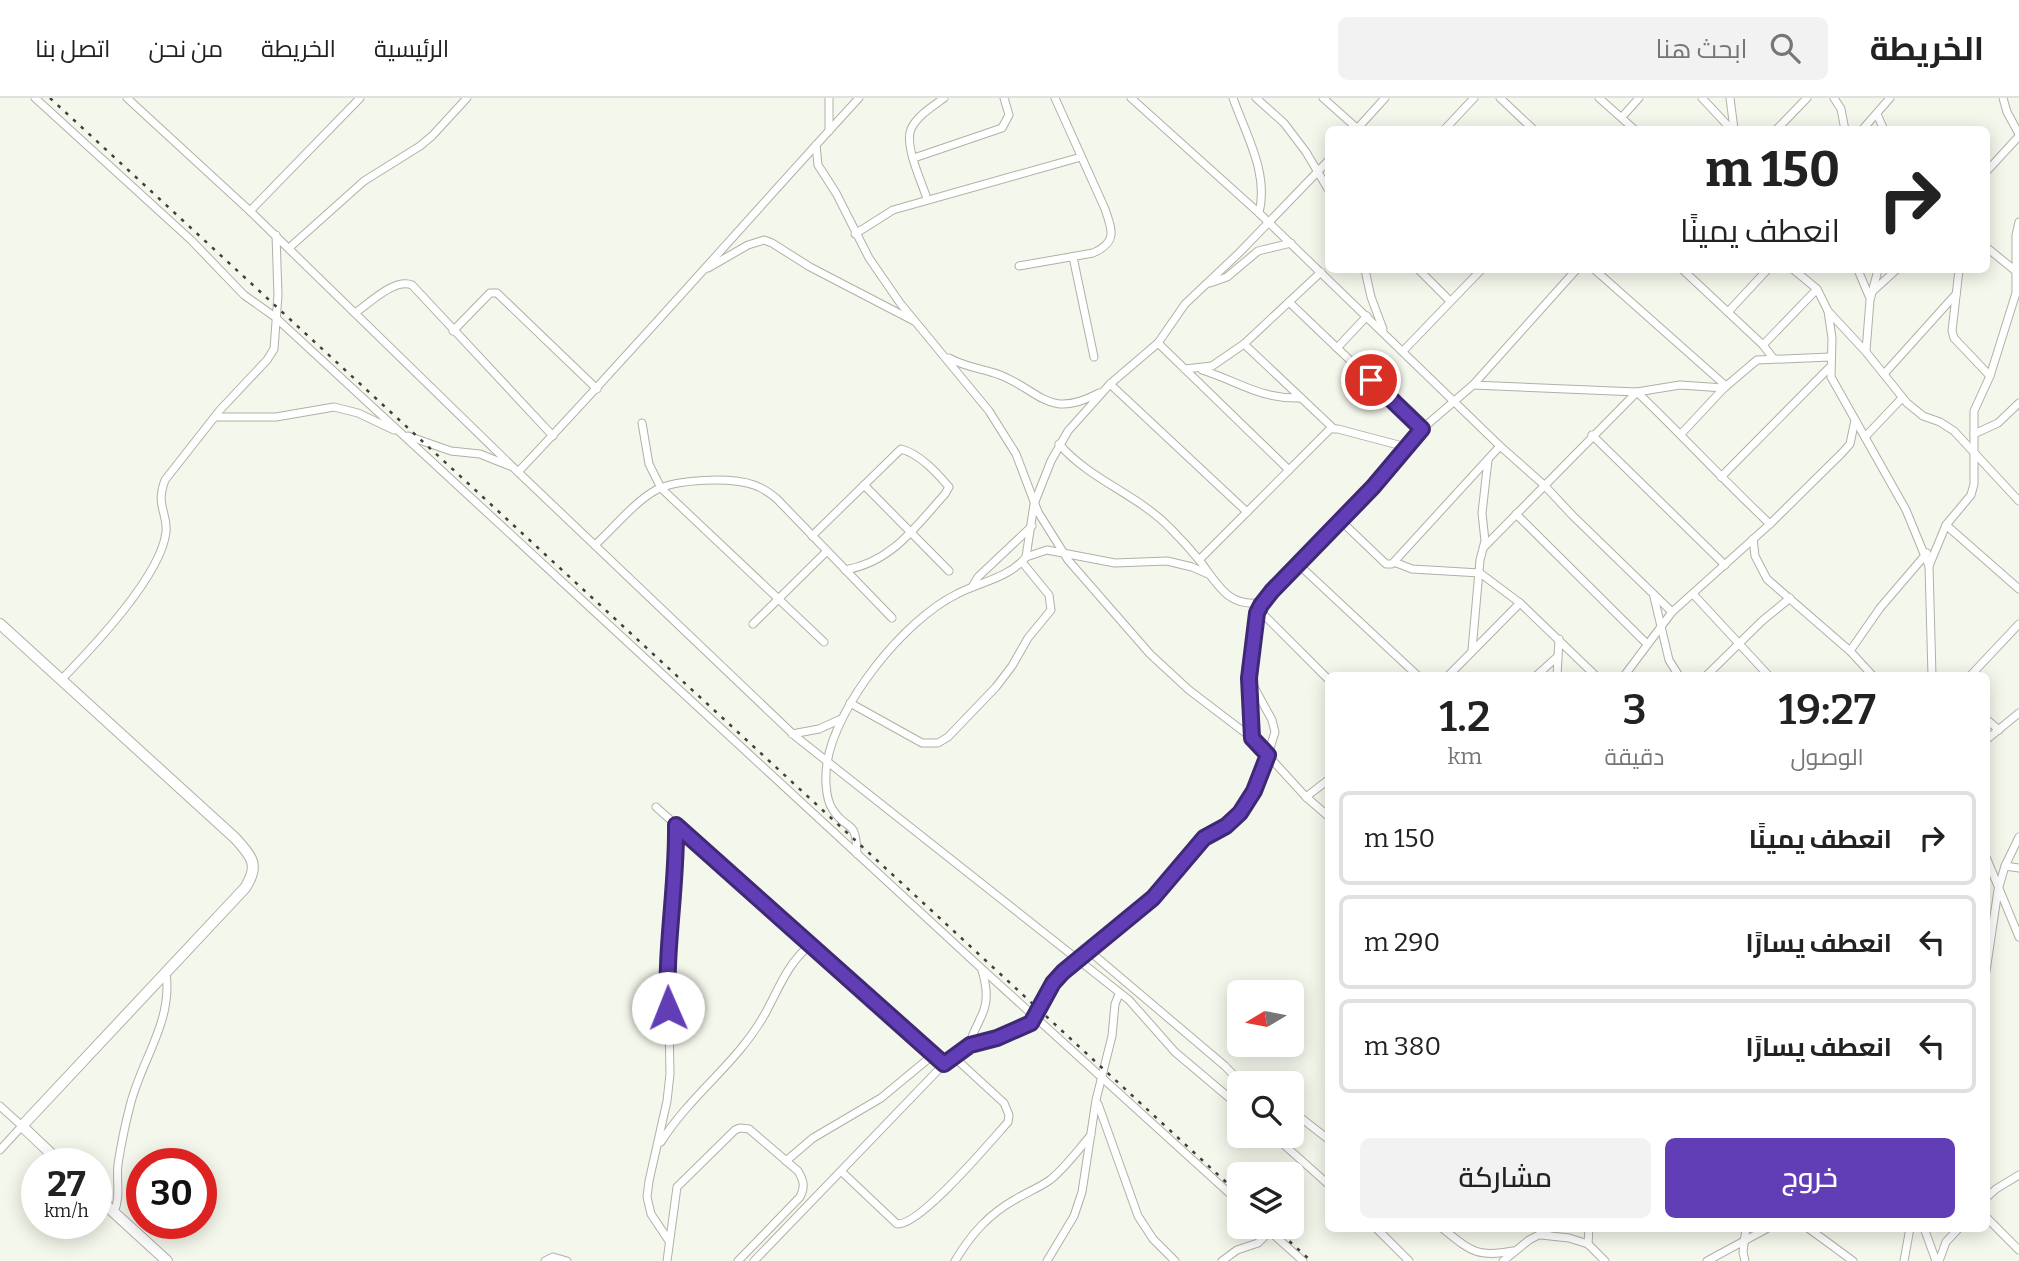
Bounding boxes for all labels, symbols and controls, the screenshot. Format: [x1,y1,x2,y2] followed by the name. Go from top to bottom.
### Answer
[1338,17,1828,80] search box
[1766,29,1804,67] icon: search
[1870,29,1984,69] text: الخريطة
[1656,34,1748,65] text: ابحث هنا
[35,35,110,63] text: اتصل بنا
[148,35,223,63] text: من نحن
[261,35,336,63] text: الخريطة
[374,35,449,63] text: الرئيسية
[1705,140,1840,199] text: 150 m
[1864,154,1955,245] icon: right
[1680,212,1840,250] text: انعطف يمينًا
[1341,350,1401,410] pin
[1352,361,1390,399] icon: arrive
[1622,685,1647,735] text: 3
[1779,685,1876,735] text: 19:27
[1439,692,1490,742] text: 1.2
[1447,742,1482,770] text: km
[1605,743,1664,771] text: دقيقة
[1791,743,1864,771] text: الوصول
[1913,819,1951,857] icon: right
[1364,823,1435,854] text: 150 m
[1749,824,1892,855] text: انعطف يمينًا
[1913,923,1951,961] icon: left
[1364,927,1440,958] text: 290 m
[1746,928,1892,959] text: انعطف يسارًا
[631,971,705,1045] position arrow
[1227,980,1304,1057] north arrow
[1227,980,1304,1239] map controls
[1913,1027,1951,1065] icon: left
[1364,1031,1441,1062] text: 380 m
[1746,1032,1892,1063] text: انعطف يسارًا
[1227,1071,1304,1148] button: search
[1360,1138,1651,1218] button: مشاركة
[1665,1138,1955,1218] button: خروج
[126,1148,217,1239] speed limit sign: 30
[1227,1162,1304,1239] button: layers
[47,1163,86,1205] text: 27
[44,1200,89,1222] text: km/h

